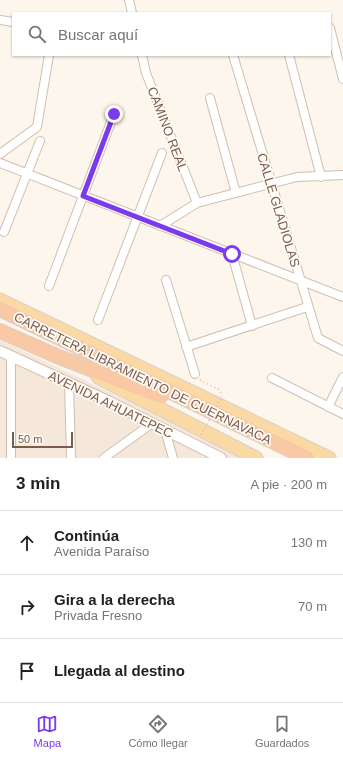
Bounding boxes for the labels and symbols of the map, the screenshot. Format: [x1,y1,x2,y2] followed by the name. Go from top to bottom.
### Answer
[144,85,191,174] street label: CAMINO REAL
[105,105,123,123] route end
[254,151,303,269] street label: CALLE GLADIOLAS
[223,245,241,263] route start
[12,309,274,448] street label: CARRETERA LIBRAMIENTO DE CUERNAVACA
[46,368,176,441] street label: AVENIDA AHUATEPEC
[12,430,73,449] scale bar

